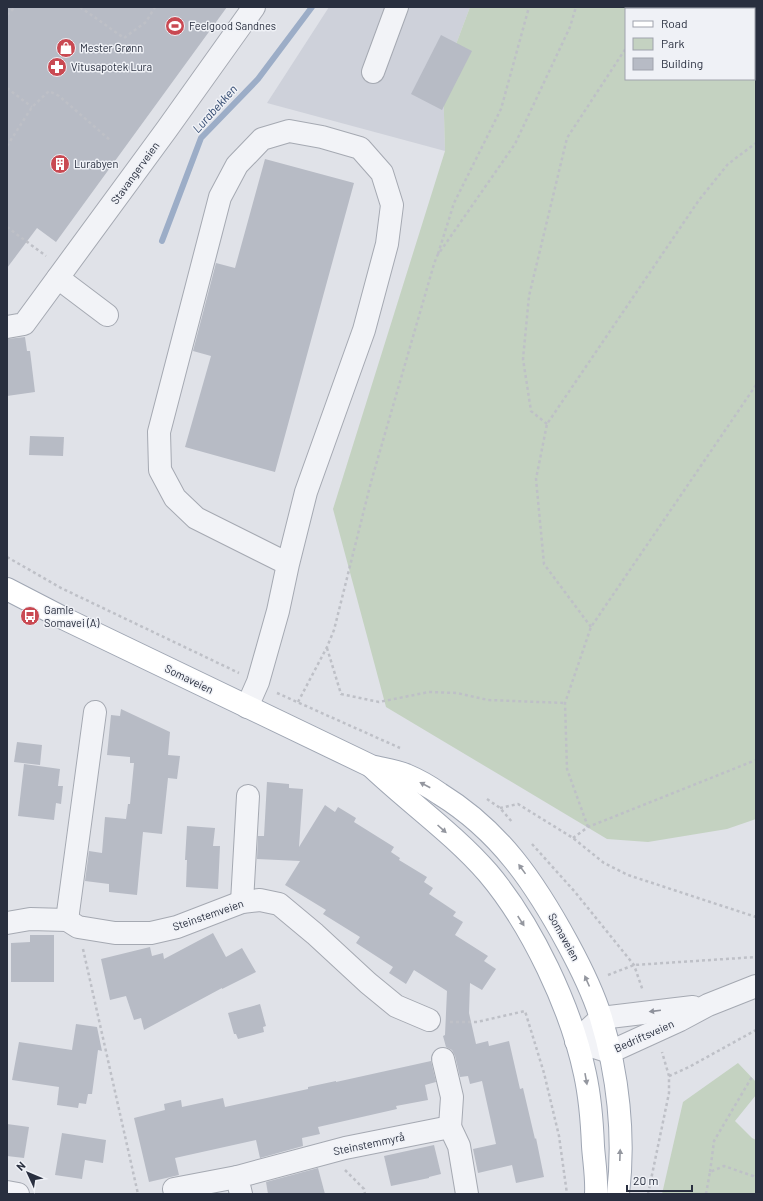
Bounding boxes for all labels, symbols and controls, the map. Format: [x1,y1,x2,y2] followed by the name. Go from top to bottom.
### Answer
[625,8,755,80] legend
[164,15,186,37] sports icon: Feelgood Sandnes
[661,16,688,30] text: Road
[189,19,276,32] place label: Feelgood Sandnes
[661,36,685,50] text: Park
[55,37,77,59] shop icon: Mester Grønn
[80,41,143,54] place label: Mester Grønn
[46,56,68,78] pharmacy icon: Vitusapotek Lura
[661,56,703,70] text: Building
[71,60,152,73] place label: Vitusapotek Lura
[189,81,239,135] water label: Lurabekken
[108,139,162,207] street label: Stavangerveien
[49,153,71,175] building icon: Lurabyen
[74,157,118,170] place label: Lurabyen
[44,603,100,629] place label: Gamle Somavei (A)
[19,605,41,627] bus stop icon: Gamle Somavei (A)
[163,661,216,696] street label: Somaveien
[419,781,431,788] one-way arrow
[437,824,447,834] one-way arrow
[518,864,526,875] one-way arrow
[171,896,245,933] street label: Steinstemveien
[546,911,583,963] street label: Somaveien
[517,916,525,926] one-way arrow
[584,976,590,987] one-way arrow
[649,1008,661,1015] one-way arrow
[612,1017,676,1054] street label: Bedriftsveien
[583,1073,589,1085] one-way arrow
[332,1130,406,1157] street label: Steinstemmyrå
[617,1148,623,1161] one-way arrow
[8,1153,48,1193] north arrow
[13,1159,28,1173] text: N
[627,1167,692,1193] scale bar
[633,1173,659,1187] text: 20 m

